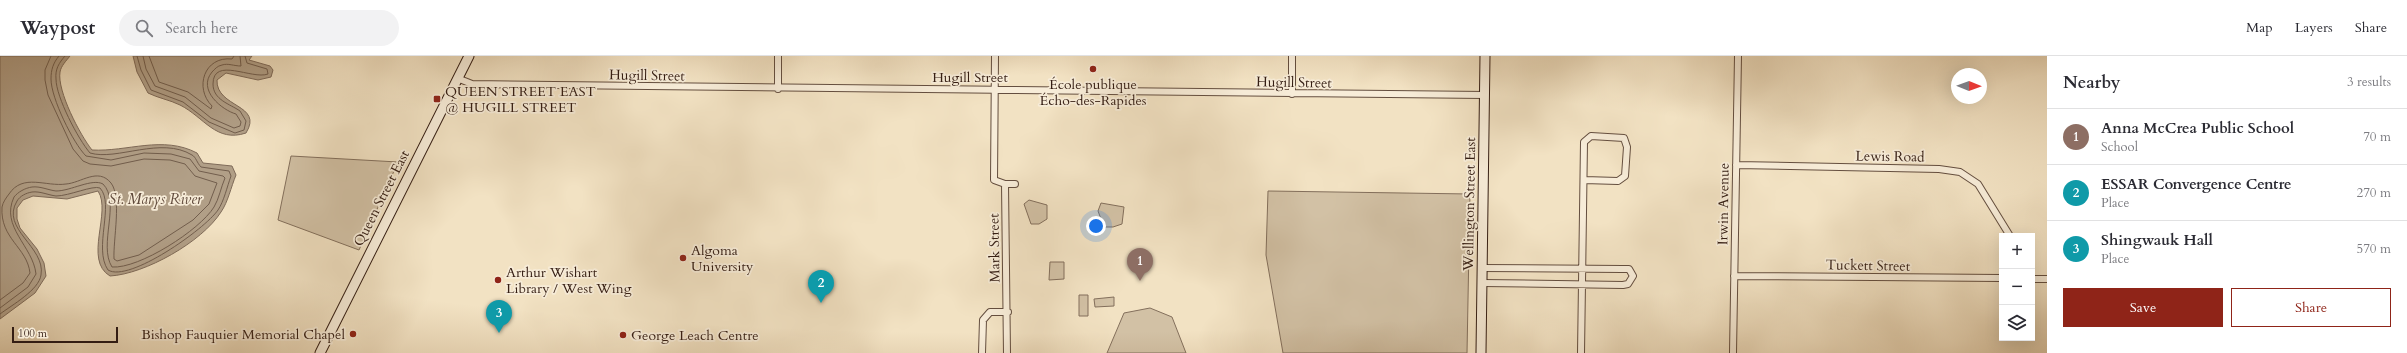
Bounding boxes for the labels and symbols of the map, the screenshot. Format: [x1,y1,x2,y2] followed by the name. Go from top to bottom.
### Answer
[1088,64,1098,74] marker: École publique Écho-des-Rapides
[609,65,686,86] street label: Hugill Street
[932,68,1008,87] street label: Hugill Street
[1951,68,1987,104] north arrow
[1256,72,1333,93] street label: Hugill Street
[1040,75,1147,110] place label: École publique Écho-des-Rapides
[445,82,596,117] place label: QUEEN STREET EAST @ HUGILL STREET
[432,94,442,104] marker: QUEEN STREET EAST @ HUGILL STREET
[1459,136,1480,272] street label: Wellington Street East
[349,146,414,250] street label: Queen Street East
[1855,146,1925,167] street label: Lewis Road
[1713,163,1734,245] street label: Irwin Avenue
[108,189,203,209] water label: St. Marys River
[984,213,1005,283] street label: Mark Street
[1086,216,1106,236] your location
[691,241,754,276] place label: Algoma University
[1127,248,1153,281] pin: 1
[678,253,688,263] marker: Algoma University
[1826,255,1911,276] street label: Tuckett Street
[506,263,632,298] place label: Arthur Wishart Library / West Wing
[808,270,834,303] pin: 2
[493,275,503,285] marker: Arthur Wishart Library / West Wing
[486,300,512,333] pin: 3
[12,325,118,344] scale bar
[141,325,345,344] place label: Bishop Fauquier Memorial Chapel
[631,326,759,345] place label: George Leach Centre
[348,329,358,339] marker: Bishop Fauquier Memorial Chapel
[618,330,628,340] marker: George Leach Centre

